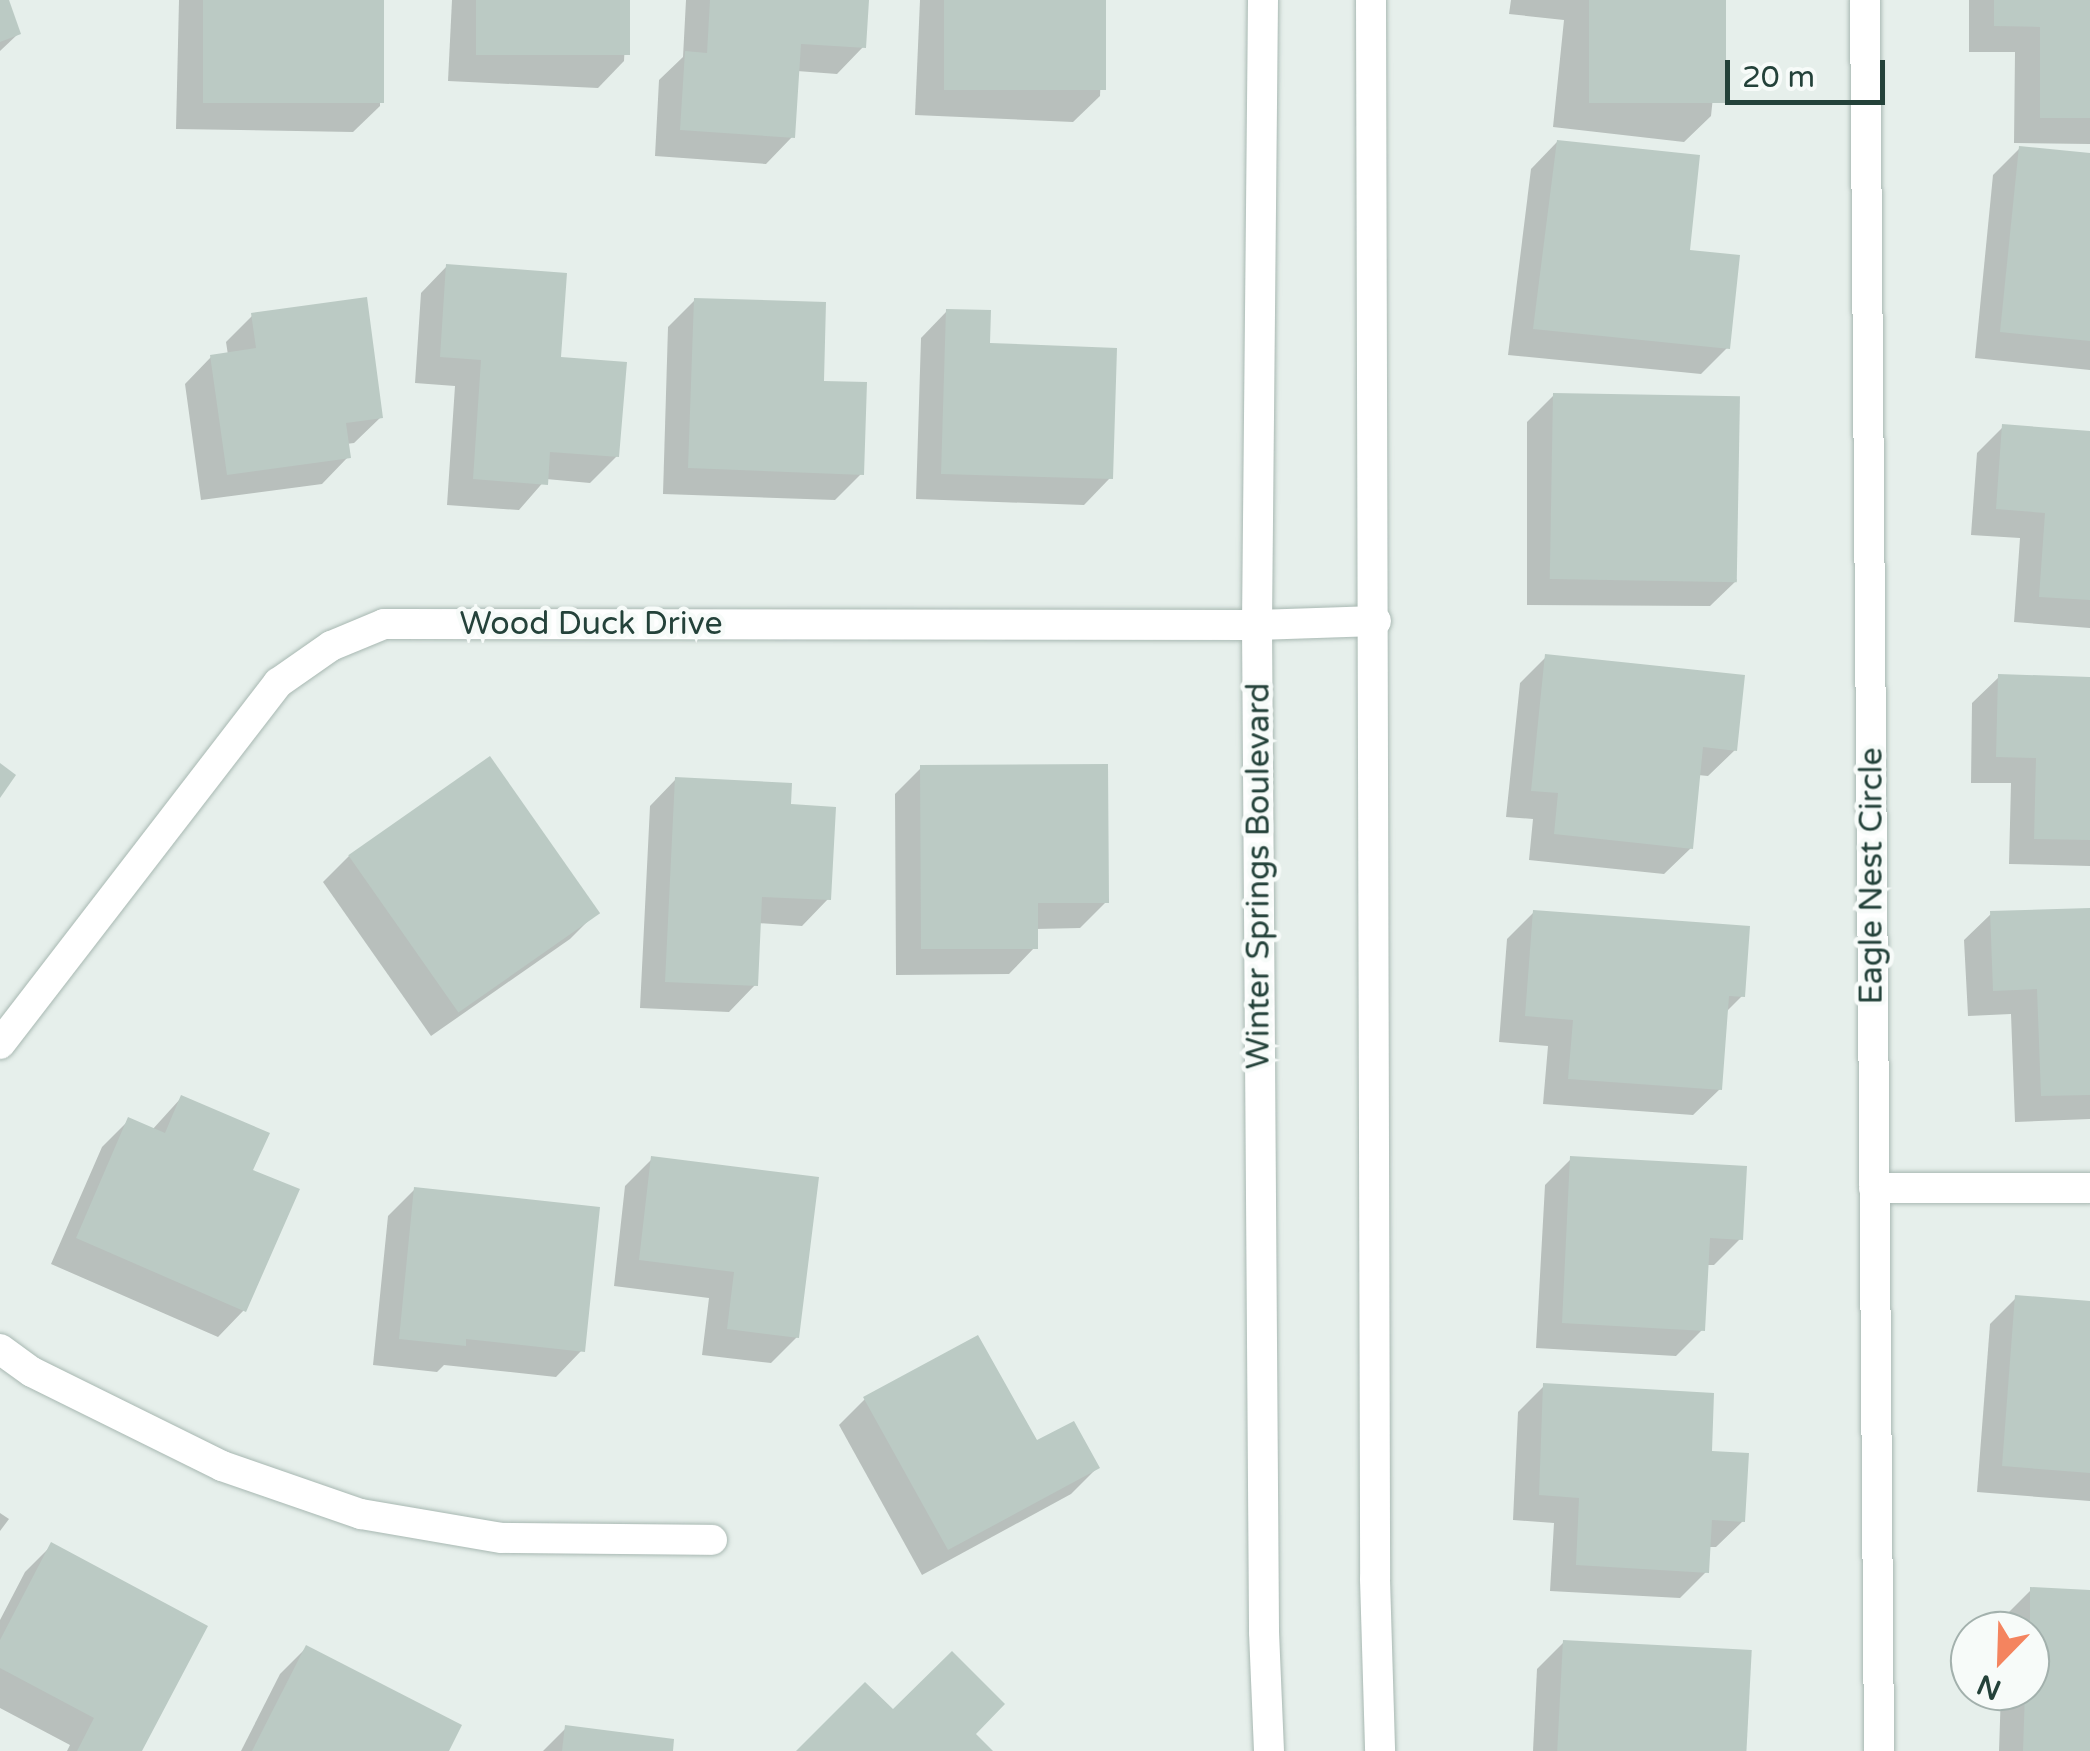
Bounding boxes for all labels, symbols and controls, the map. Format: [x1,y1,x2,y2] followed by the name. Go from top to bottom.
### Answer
[1730,40,1890,102] scale bar
[1742,59,1815,96] text: 20 m
[459,605,723,643] street label: Wood Duck Drive
[1240,683,1278,1069] street label: Winter Springs Boulevard
[1853,747,1891,1005] street label: Eagle Nest Circle
[1950,1611,2050,1711] north arrow
[1972,1667,2006,1707] text: N

